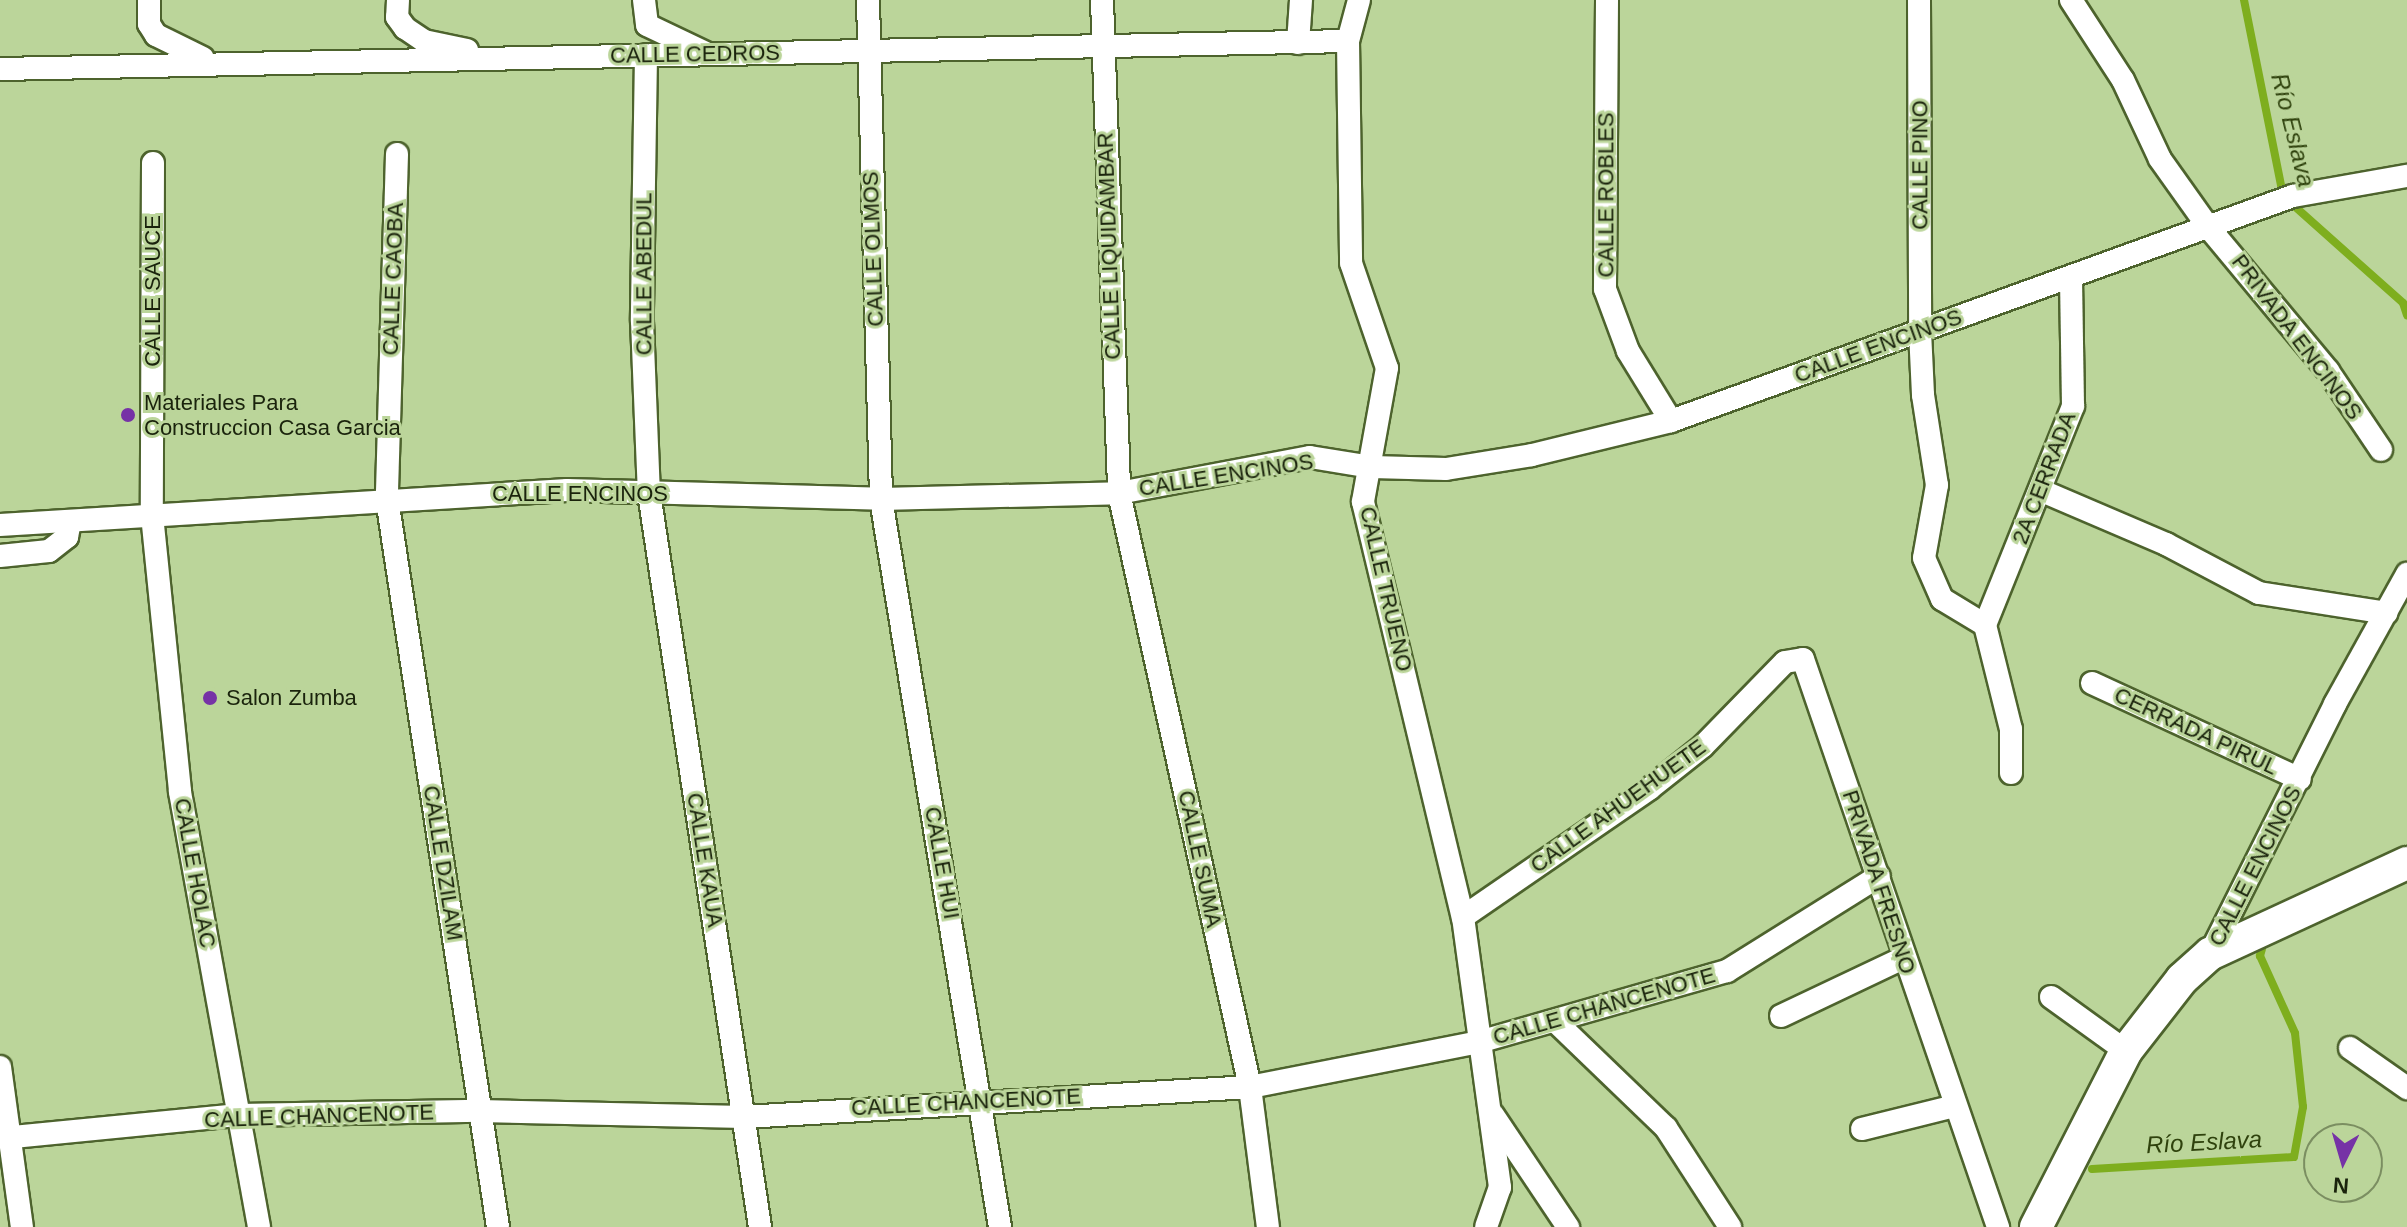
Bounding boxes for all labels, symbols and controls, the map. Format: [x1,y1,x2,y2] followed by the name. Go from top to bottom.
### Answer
[610,39,780,69] street label: CALLE CEDROS
[2265,70,2321,190] water label: Río Eslava
[1907,100,1933,230] street label: CALLE PINO
[1593,112,1619,278] street label: CALLE ROBLES
[1092,132,1126,360] street label: CALLE LIQUIDÁMBAR
[857,171,889,327] street label: CALLE OLMOS
[631,192,657,356] street label: CALLE ABEDUL
[377,202,409,356] street label: CALLE CAOBA
[140,215,166,367] street label: CALLE SAUCE
[2226,249,2368,425] street label: PRIVADA ENCINOS
[1791,303,1965,389] street label: CALLE ENCINOS
[144,389,401,440] place label: Materiales Para Construccion Casa Garcia
[119,406,137,424] marker: Materiales Para Construccion Casa Garcia
[2006,408,2082,548] street label: 2A CERRADA
[1137,448,1315,502] street label: CALLE ENCINOS
[492,481,668,507] street label: CALLE ENCINOS
[1354,504,1418,674] street label: CALLE TRUENO
[2110,681,2282,781] street label: CERRADA PIRUL
[226,685,357,711] place label: Salon Zumba
[201,689,219,707] marker: Salon Zumba
[1525,733,1711,879] street label: CALLE AHUEHUETE
[2203,782,2307,950] street label: CALLE ENCINOS
[418,784,468,942] street label: CALLE DZILAM
[1837,786,1921,978] street label: PRIVADA FRESNO
[1173,788,1227,930] street label: CALLE SUMA
[681,791,729,929] street label: CALLE KAUA
[169,796,221,950] street label: CALLE HOLAC
[919,805,965,921] street label: CALLE HUI
[1490,962,1718,1050] street label: CALLE CHANCENOTE
[851,1083,1081,1121] street label: CALLE CHANCENOTE
[204,1099,434,1133] street label: CALLE CHANCENOTE
[2303,1123,2383,1203] north arrow
[2145,1125,2263,1159] water label: Río Eslava
[2332,1172,2350,1199] text: N

